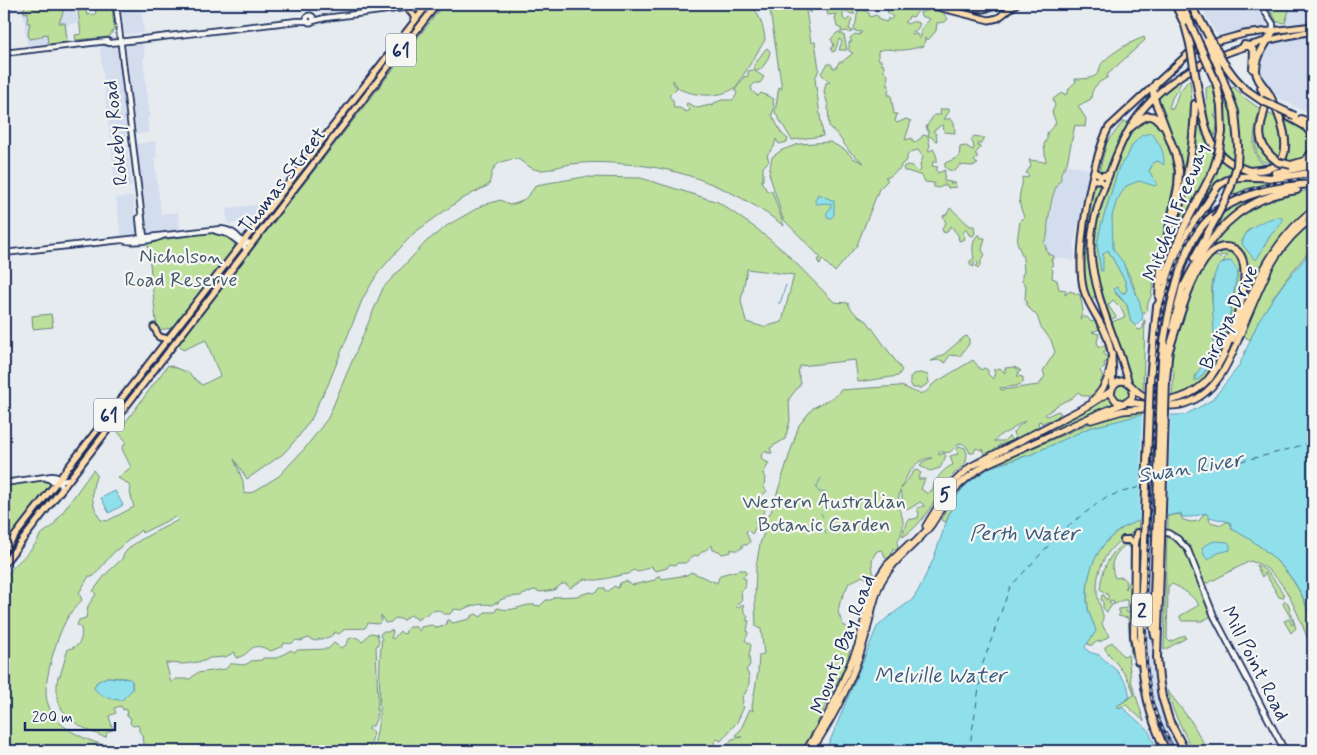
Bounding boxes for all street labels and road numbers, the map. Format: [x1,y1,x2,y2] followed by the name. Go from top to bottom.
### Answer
[386,34,416,66] road number: 61
[98,79,135,187] street label: Rokeby Road
[233,122,333,240] street label: Thomas Street
[1137,140,1216,285] street label: Mitchell Freeway
[1193,261,1265,374] street label: Birdiya Drive
[94,398,124,432] road number: 61
[934,478,956,510] road number: 5
[805,571,882,718] street label: Mounts Bay Road
[1132,594,1152,626] road number: 2
[1214,602,1295,726] street label: Mill Point Road

